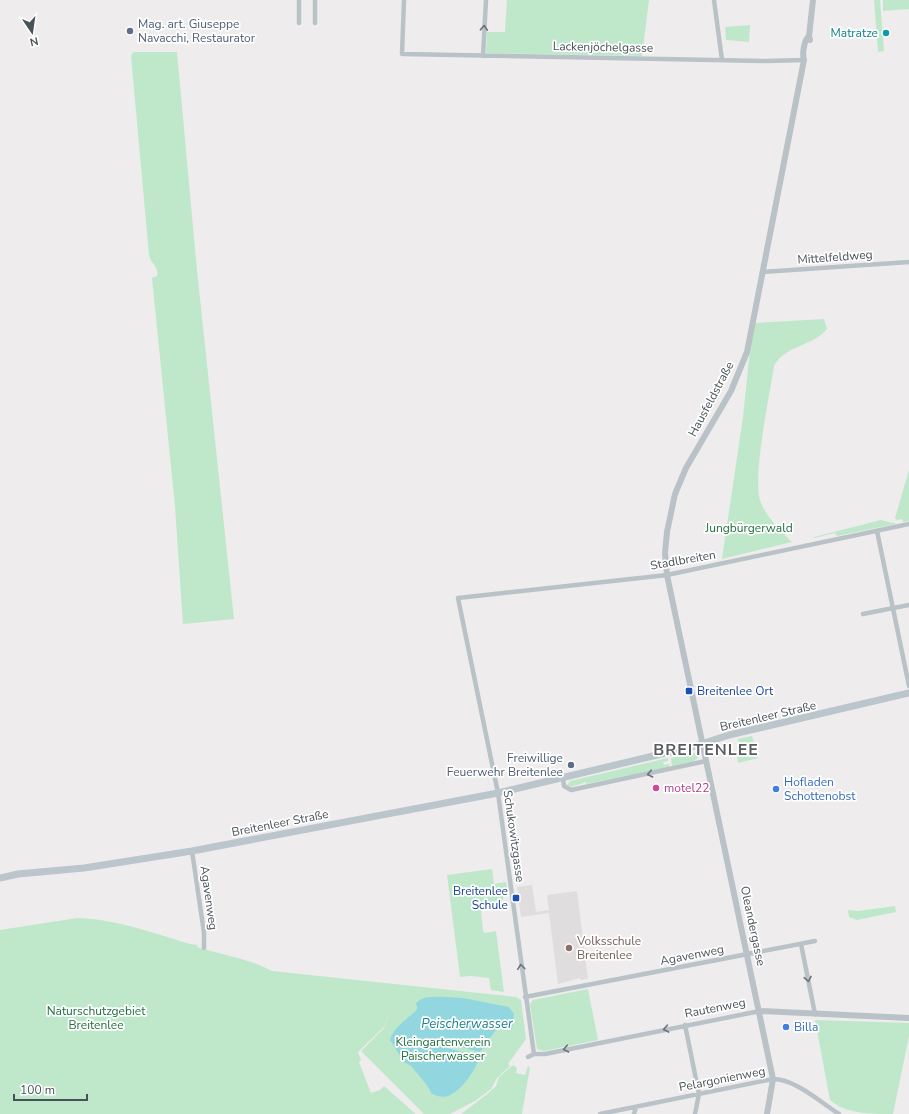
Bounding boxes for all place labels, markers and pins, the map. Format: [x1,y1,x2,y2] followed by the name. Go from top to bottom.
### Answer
[138,16,256,46] place label: Mag. art. Giuseppe Navacchi, Restaurator
[831,25,878,41] place label: Matratze
[125,26,135,36] marker: Mag. art. Giuseppe Navacchi, Restaurator
[881,28,891,38] marker: Matratze
[697,683,774,699] place label: Breitenlee Ort
[684,686,694,696] marker: Breitenlee Ort
[447,750,563,780] place label: Freiwillige Feuerwehr Breitenlee
[566,760,576,770] marker: Freiwillige Feuerwehr Breitenlee
[784,774,856,804] place label: Hofladen Schottenobst
[664,780,709,796] place label: motel22
[651,783,661,793] marker: motel22
[771,784,781,794] marker: Hofladen Schottenobst
[453,883,508,913] place label: Breitenlee Schule
[511,893,521,903] marker: Breitenlee Schule
[576,933,641,963] place label: Volksschule Breitenlee
[564,943,574,953] marker: Volksschule Breitenlee
[794,1019,818,1035] place label: Billa
[781,1022,791,1032] marker: Billa

